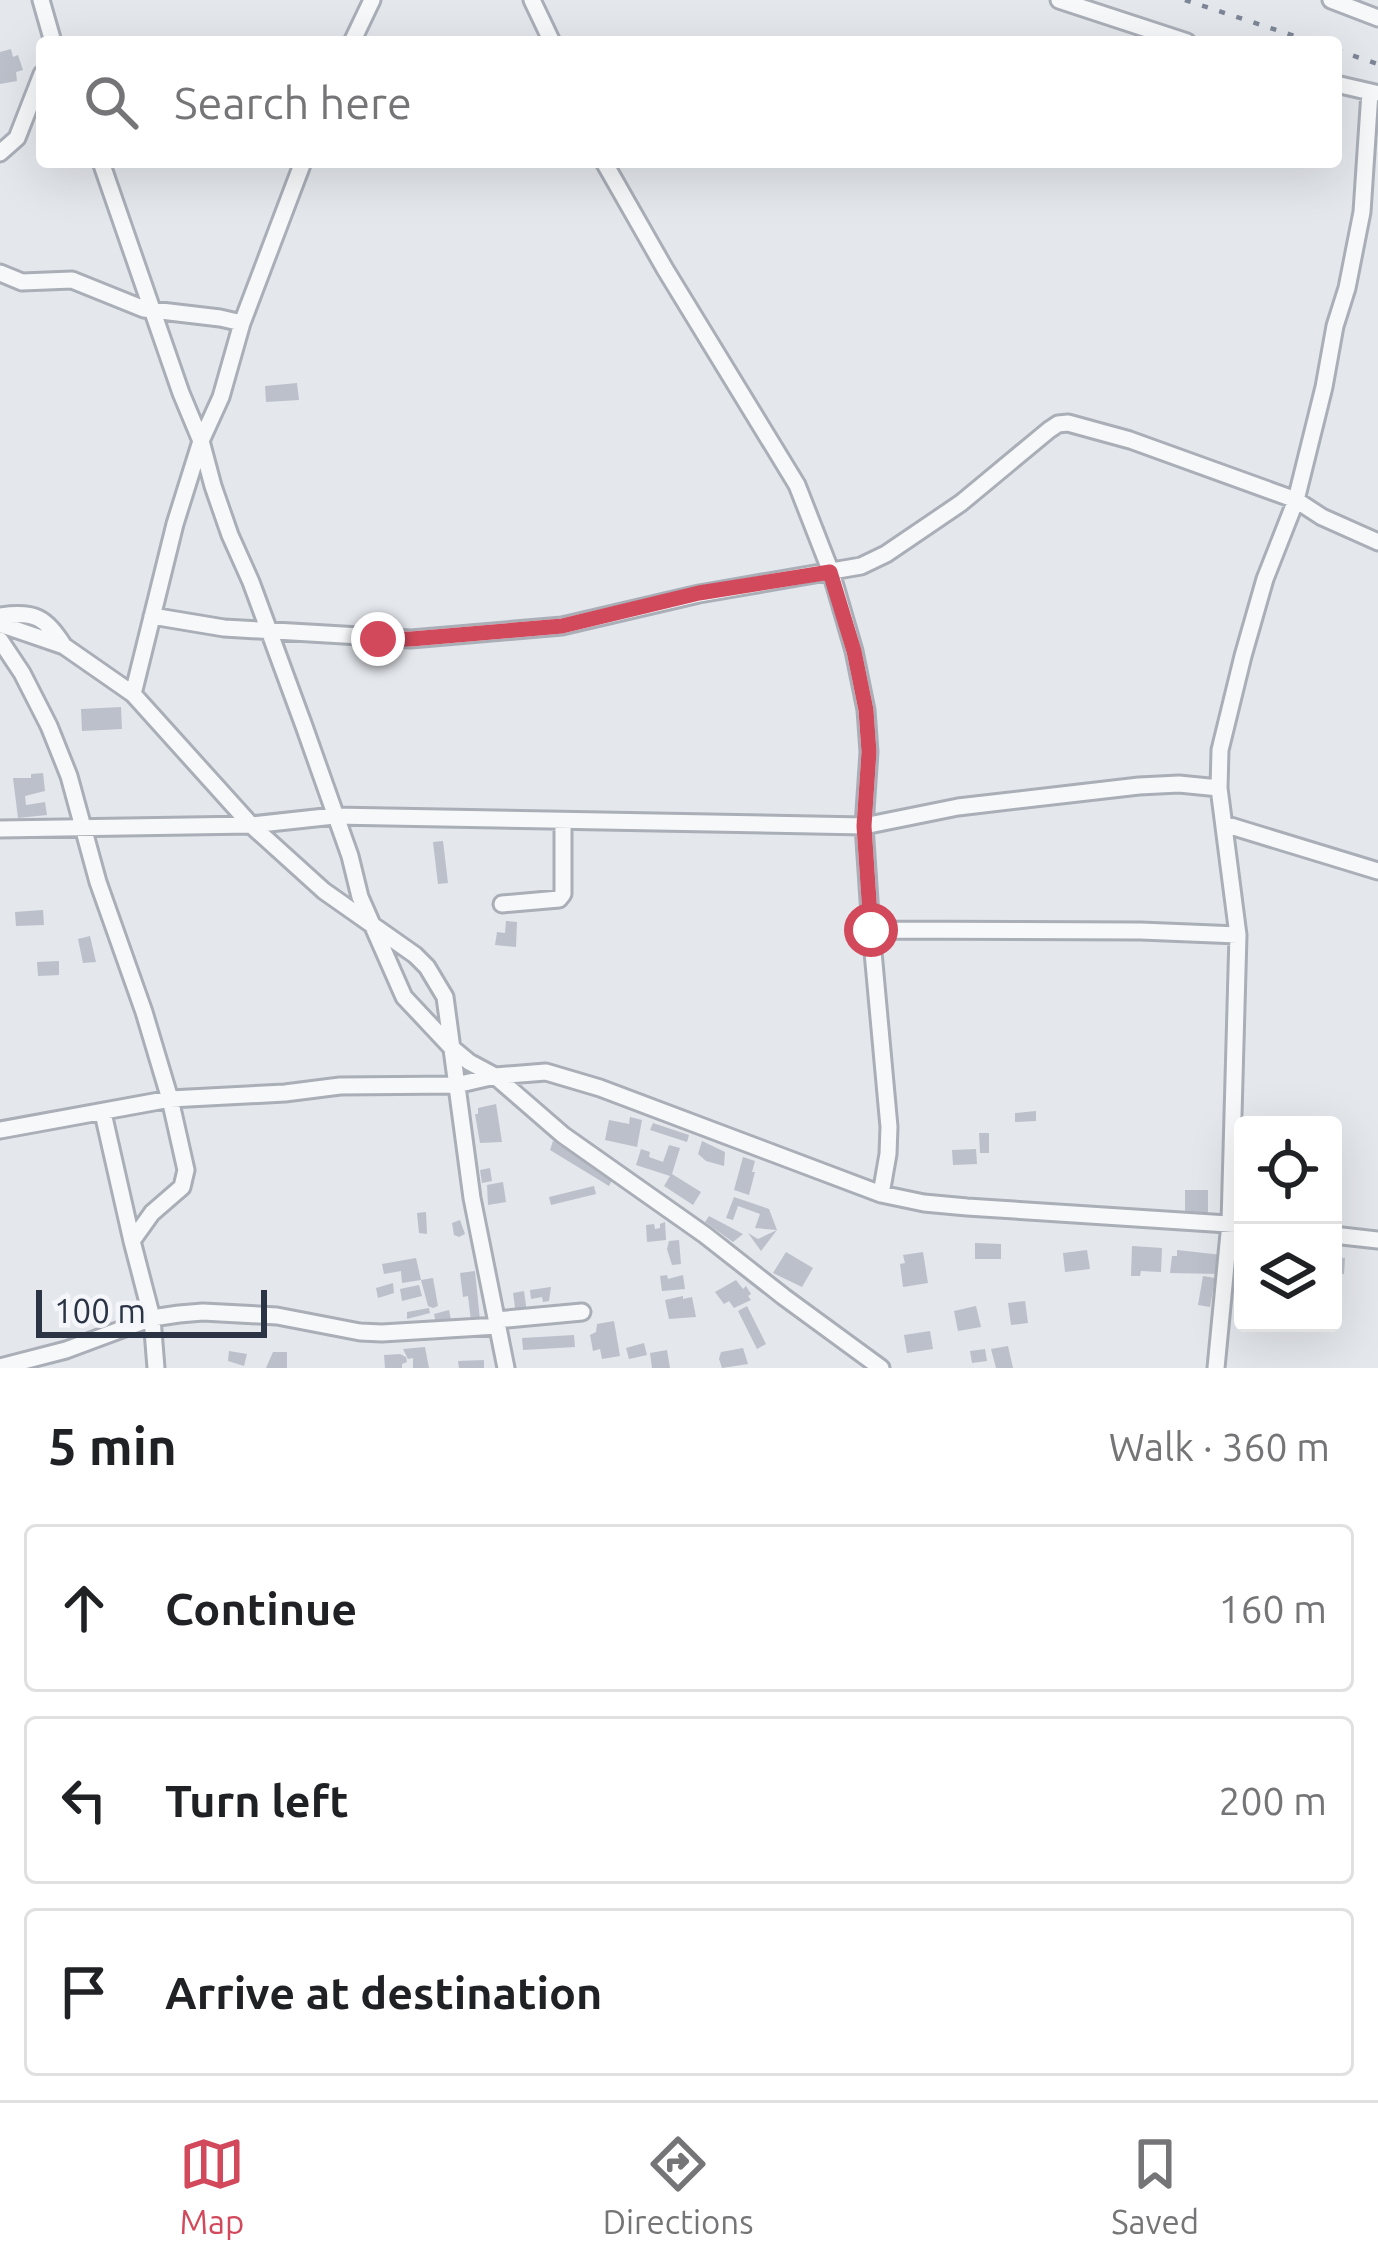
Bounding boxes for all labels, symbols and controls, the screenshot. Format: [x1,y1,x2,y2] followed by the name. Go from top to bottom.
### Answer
[36,36,1342,168] search box
[78,69,144,135] icon: search
[174,77,412,128] text: Search here
[351,612,405,666] route end
[844,903,898,957] route start
[1234,1116,1342,1332] map controls
[1234,1116,1342,1224] button: locate
[1234,1224,1342,1332] button: layers
[36,1284,267,1337] scale bar
[54,1292,146,1329] text: 100 m
[48,1417,177,1475] text: 5 min
[1109,1425,1330,1468] text: Walk · 360 m
[51,1575,117,1641] icon: ahead
[165,1583,357,1634] text: Continue
[1218,1587,1327,1630] text: 160 m
[51,1767,117,1833] icon: left
[165,1775,349,1826] text: Turn left
[1218,1779,1327,1822] text: 200 m
[51,1959,117,2025] icon: arrive
[165,1967,602,2018] text: Arrive at destination
[179,2131,245,2240] tab: Map
[603,2131,753,2240] tab: Directions
[1111,2131,1199,2240] tab: Saved

